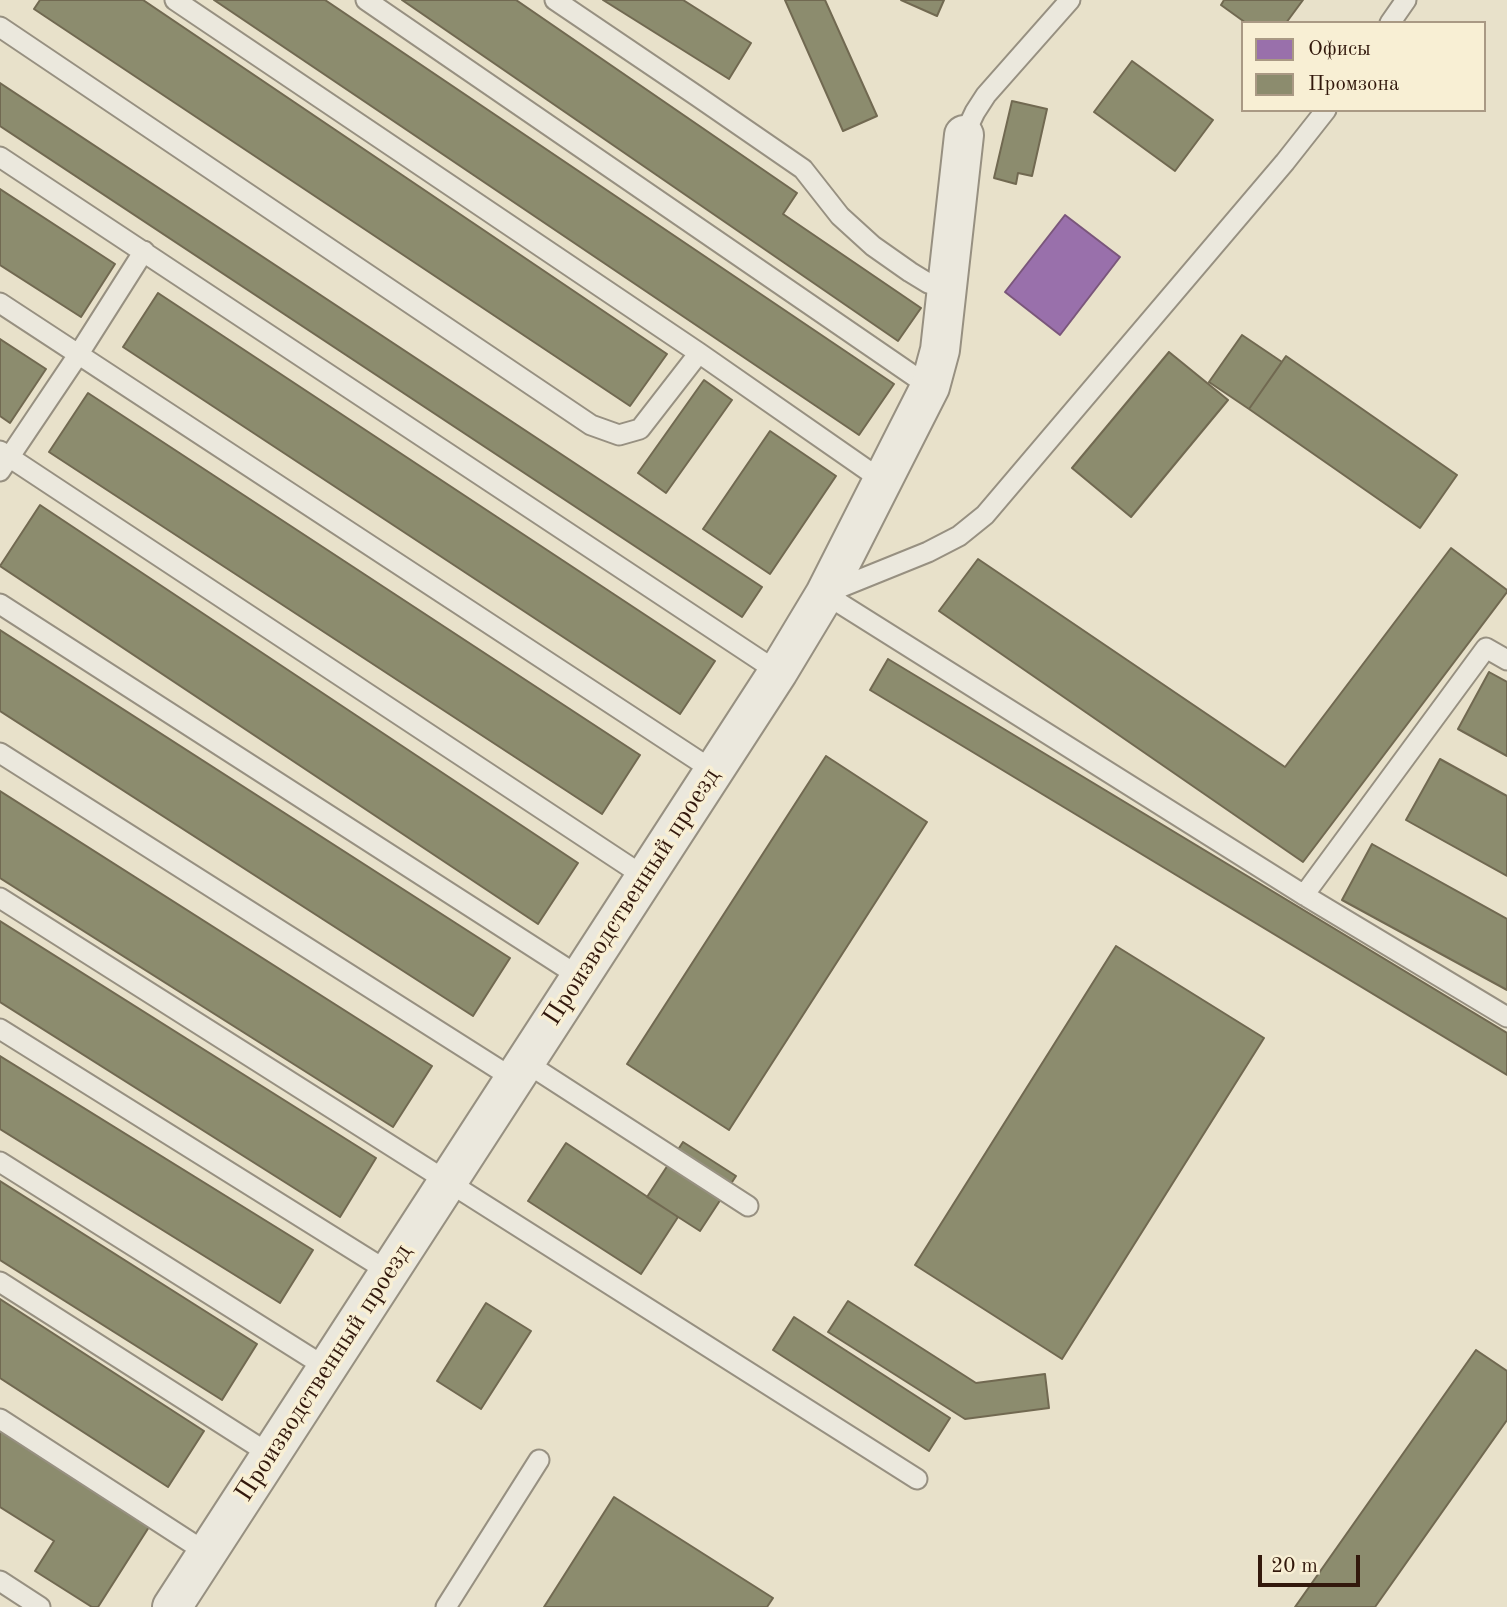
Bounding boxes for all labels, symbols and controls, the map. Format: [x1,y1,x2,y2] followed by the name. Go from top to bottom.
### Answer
[1241,21,1486,112] legend
[1308,39,1371,60] text: Офисы
[1308,74,1399,95] text: Промзона
[537,762,727,1032] street label: Производственный проезд
[229,1238,419,1508] street label: Производственный проезд
[1262,1540,1364,1584] scale bar
[1271,1556,1318,1577] text: 20 m

